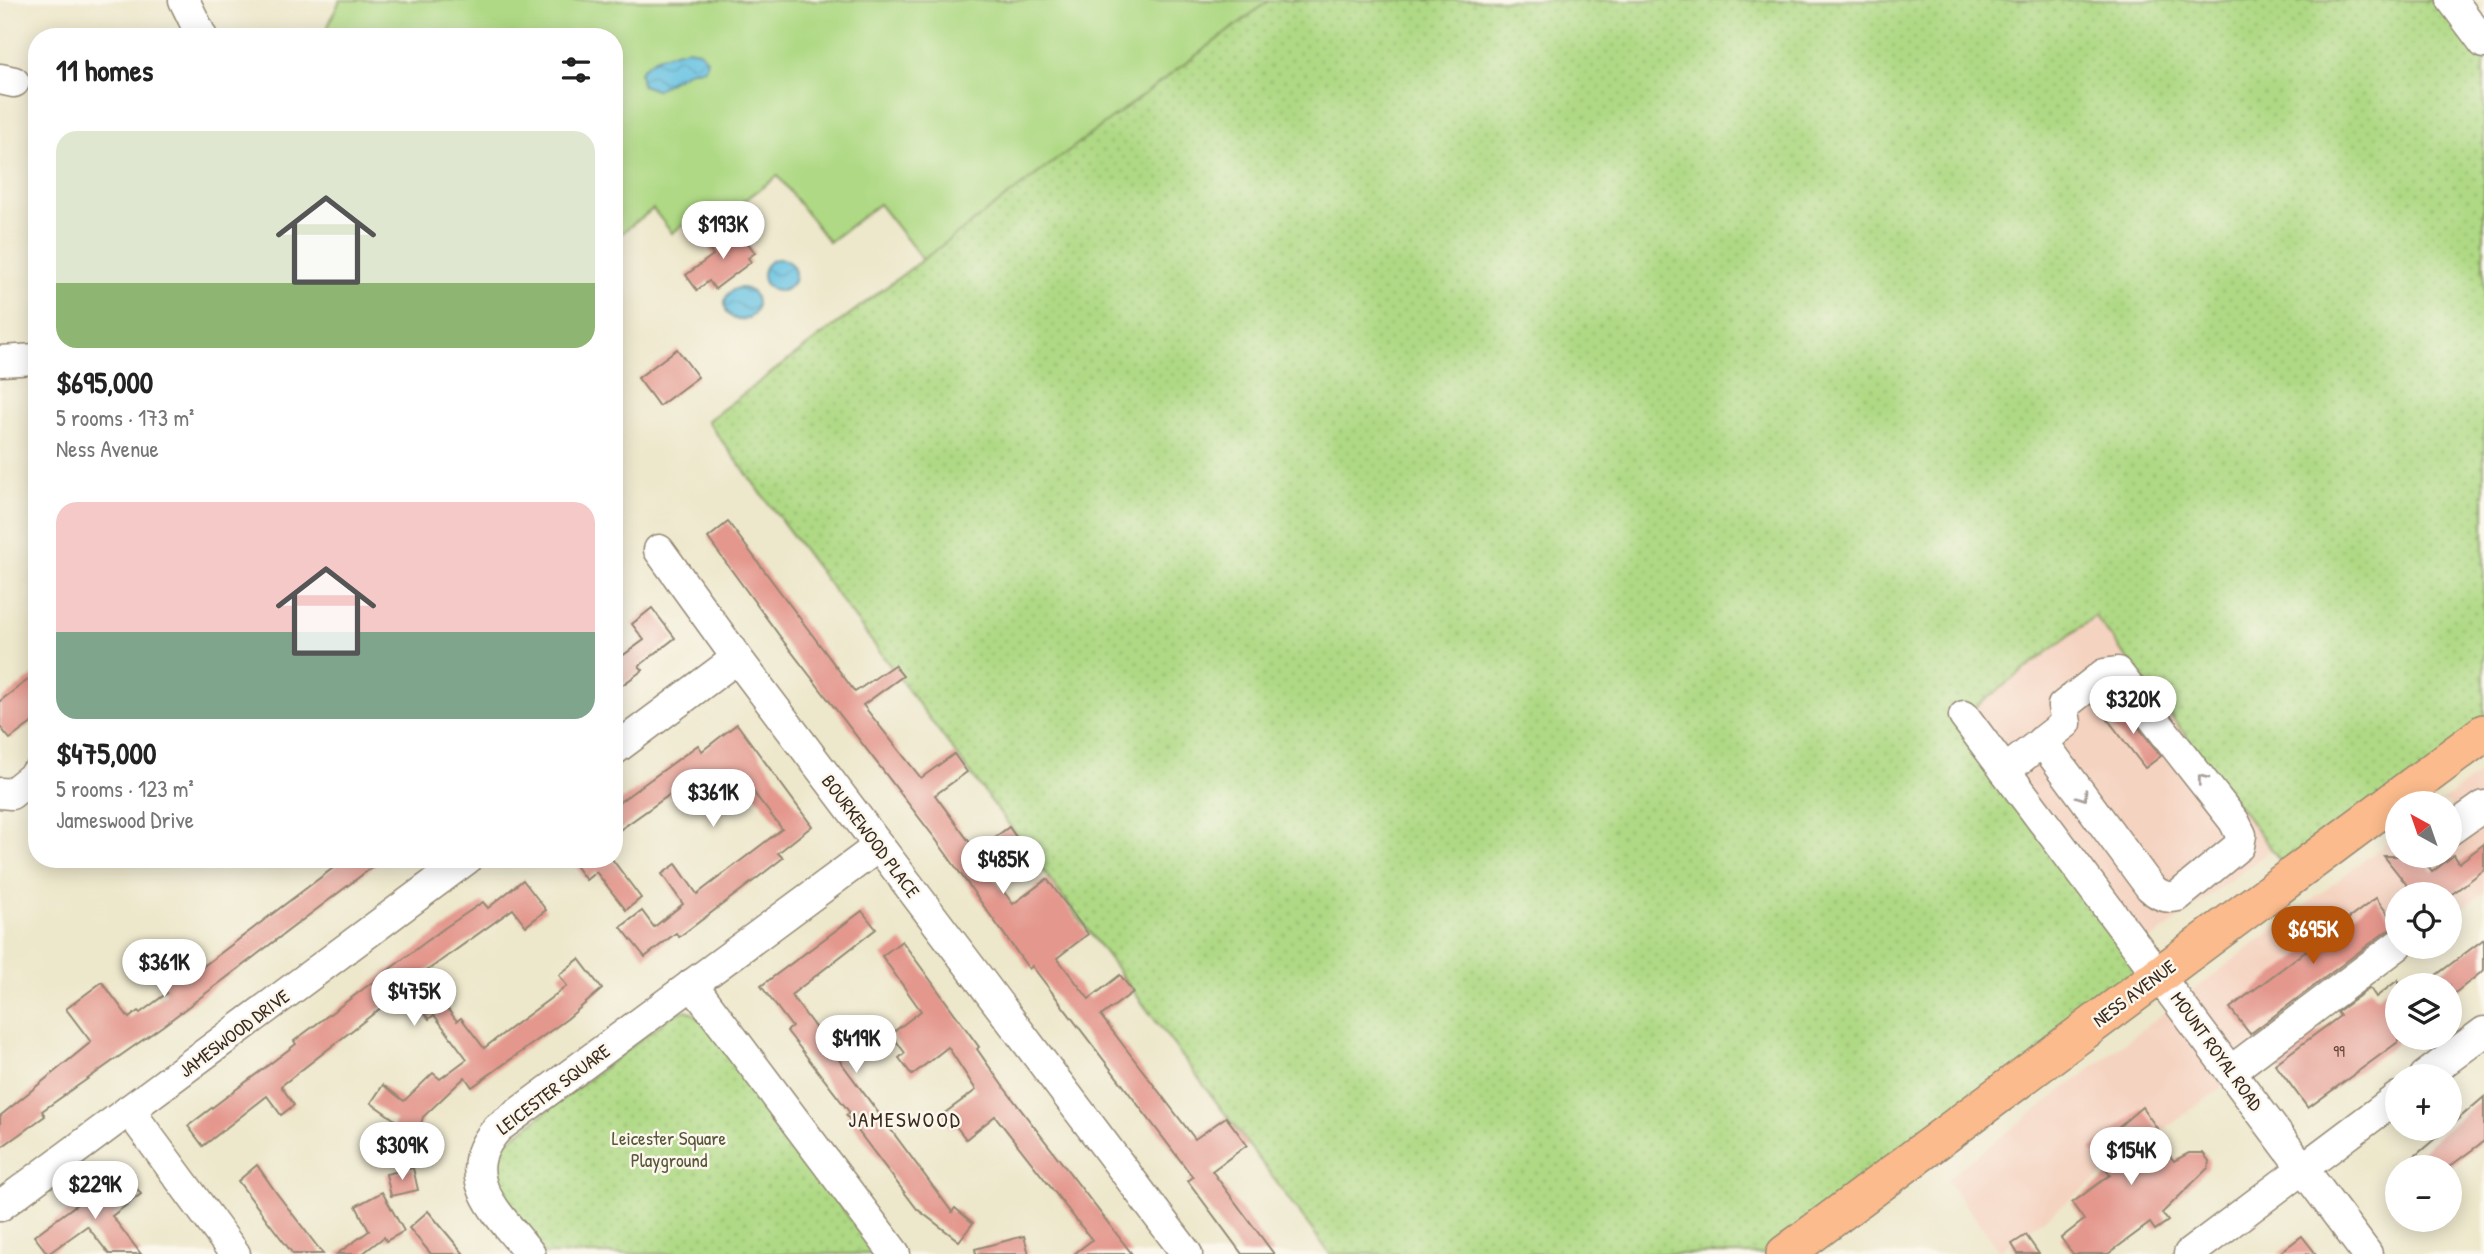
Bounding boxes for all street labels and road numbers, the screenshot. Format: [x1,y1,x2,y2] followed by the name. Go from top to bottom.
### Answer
[816,769,926,903] street label: BOURKEWOOD PLACE
[2087,953,2181,1033] street label: NESS AVENUE
[173,982,295,1083] street label: JAMESWOOD DRIVE
[2165,986,2269,1116] street label: MOUNT ROYAL ROAD
[491,1037,615,1140] street label: LEICESTER SQUARE

